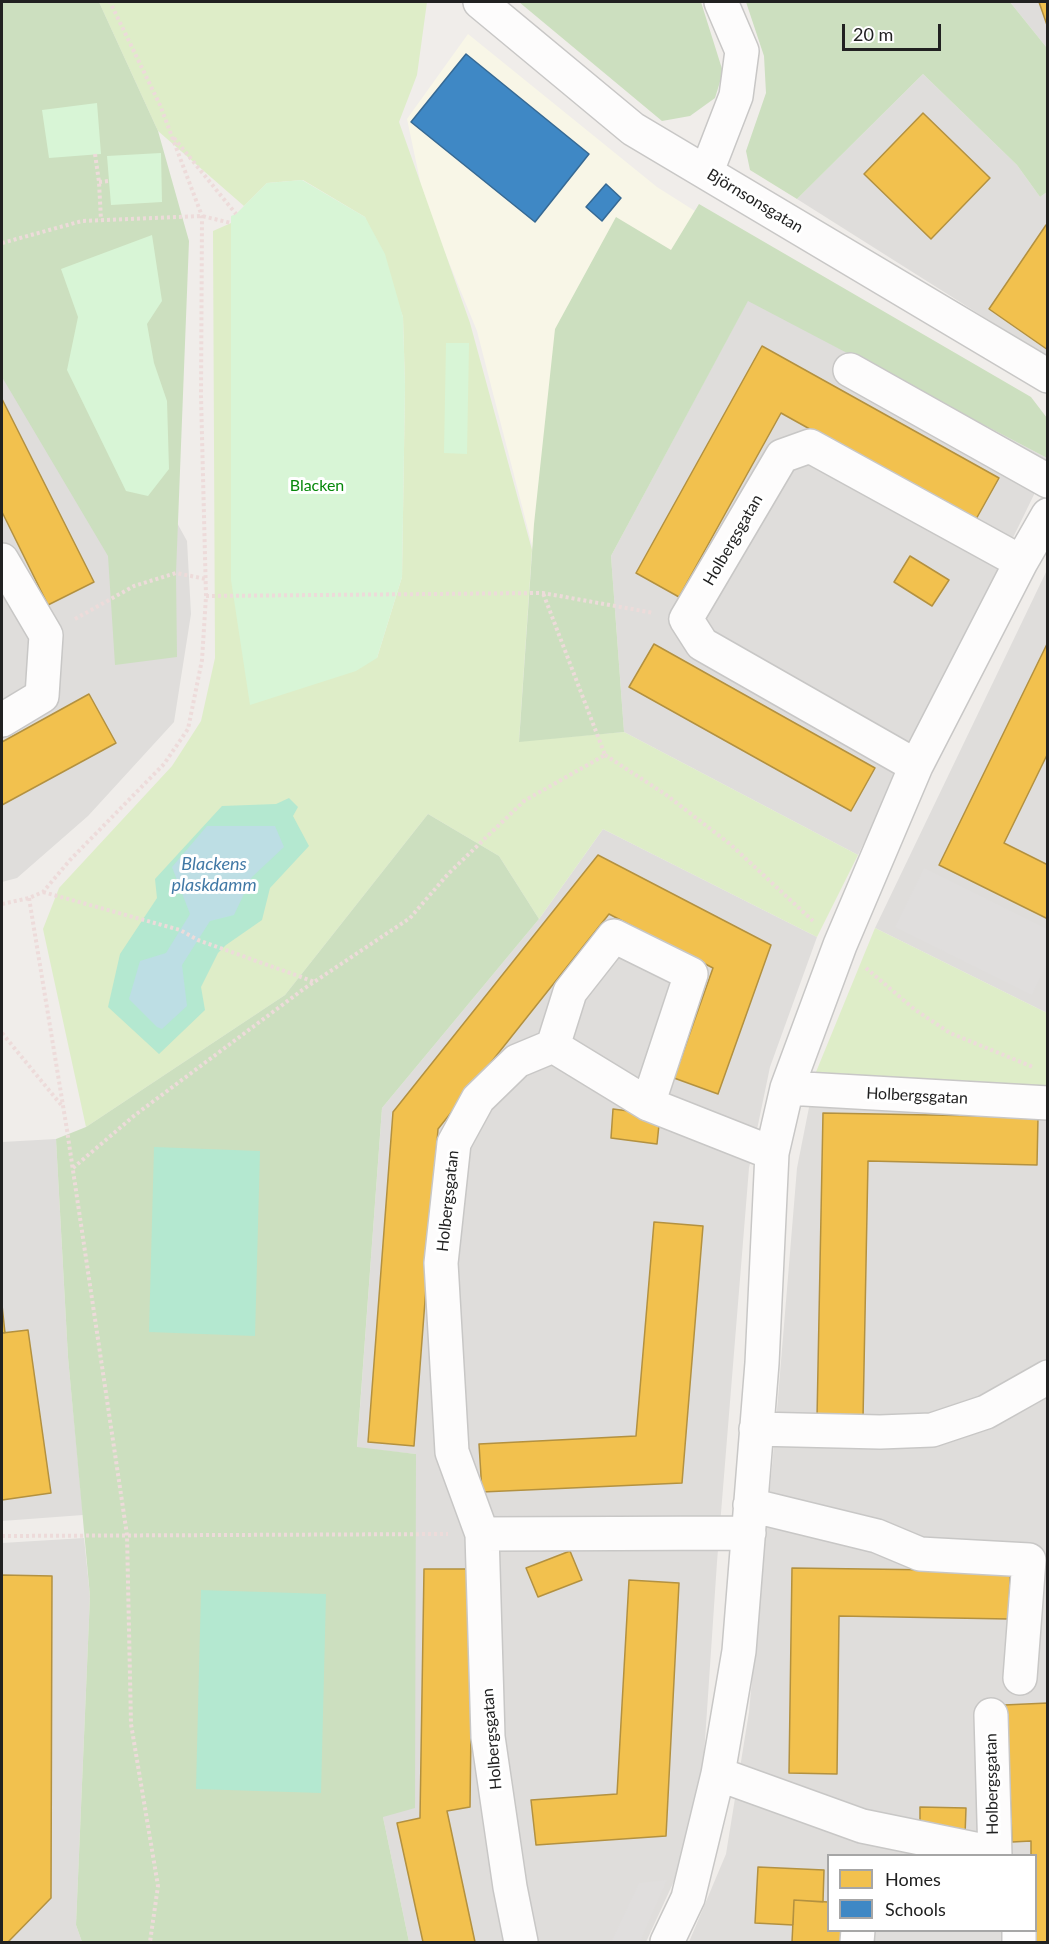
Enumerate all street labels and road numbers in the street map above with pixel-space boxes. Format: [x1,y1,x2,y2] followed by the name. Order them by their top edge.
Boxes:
[704,165,806,237] street label: Björnsonsgatan
[699,491,767,589] street label: Holbergsgatan
[866,1084,968,1108] street label: Holbergsgatan
[433,1149,463,1253] street label: Holbergsgatan
[478,1687,506,1791] street label: Holbergsgatan
[982,1733,1002,1835] street label: Holbergsgatan

